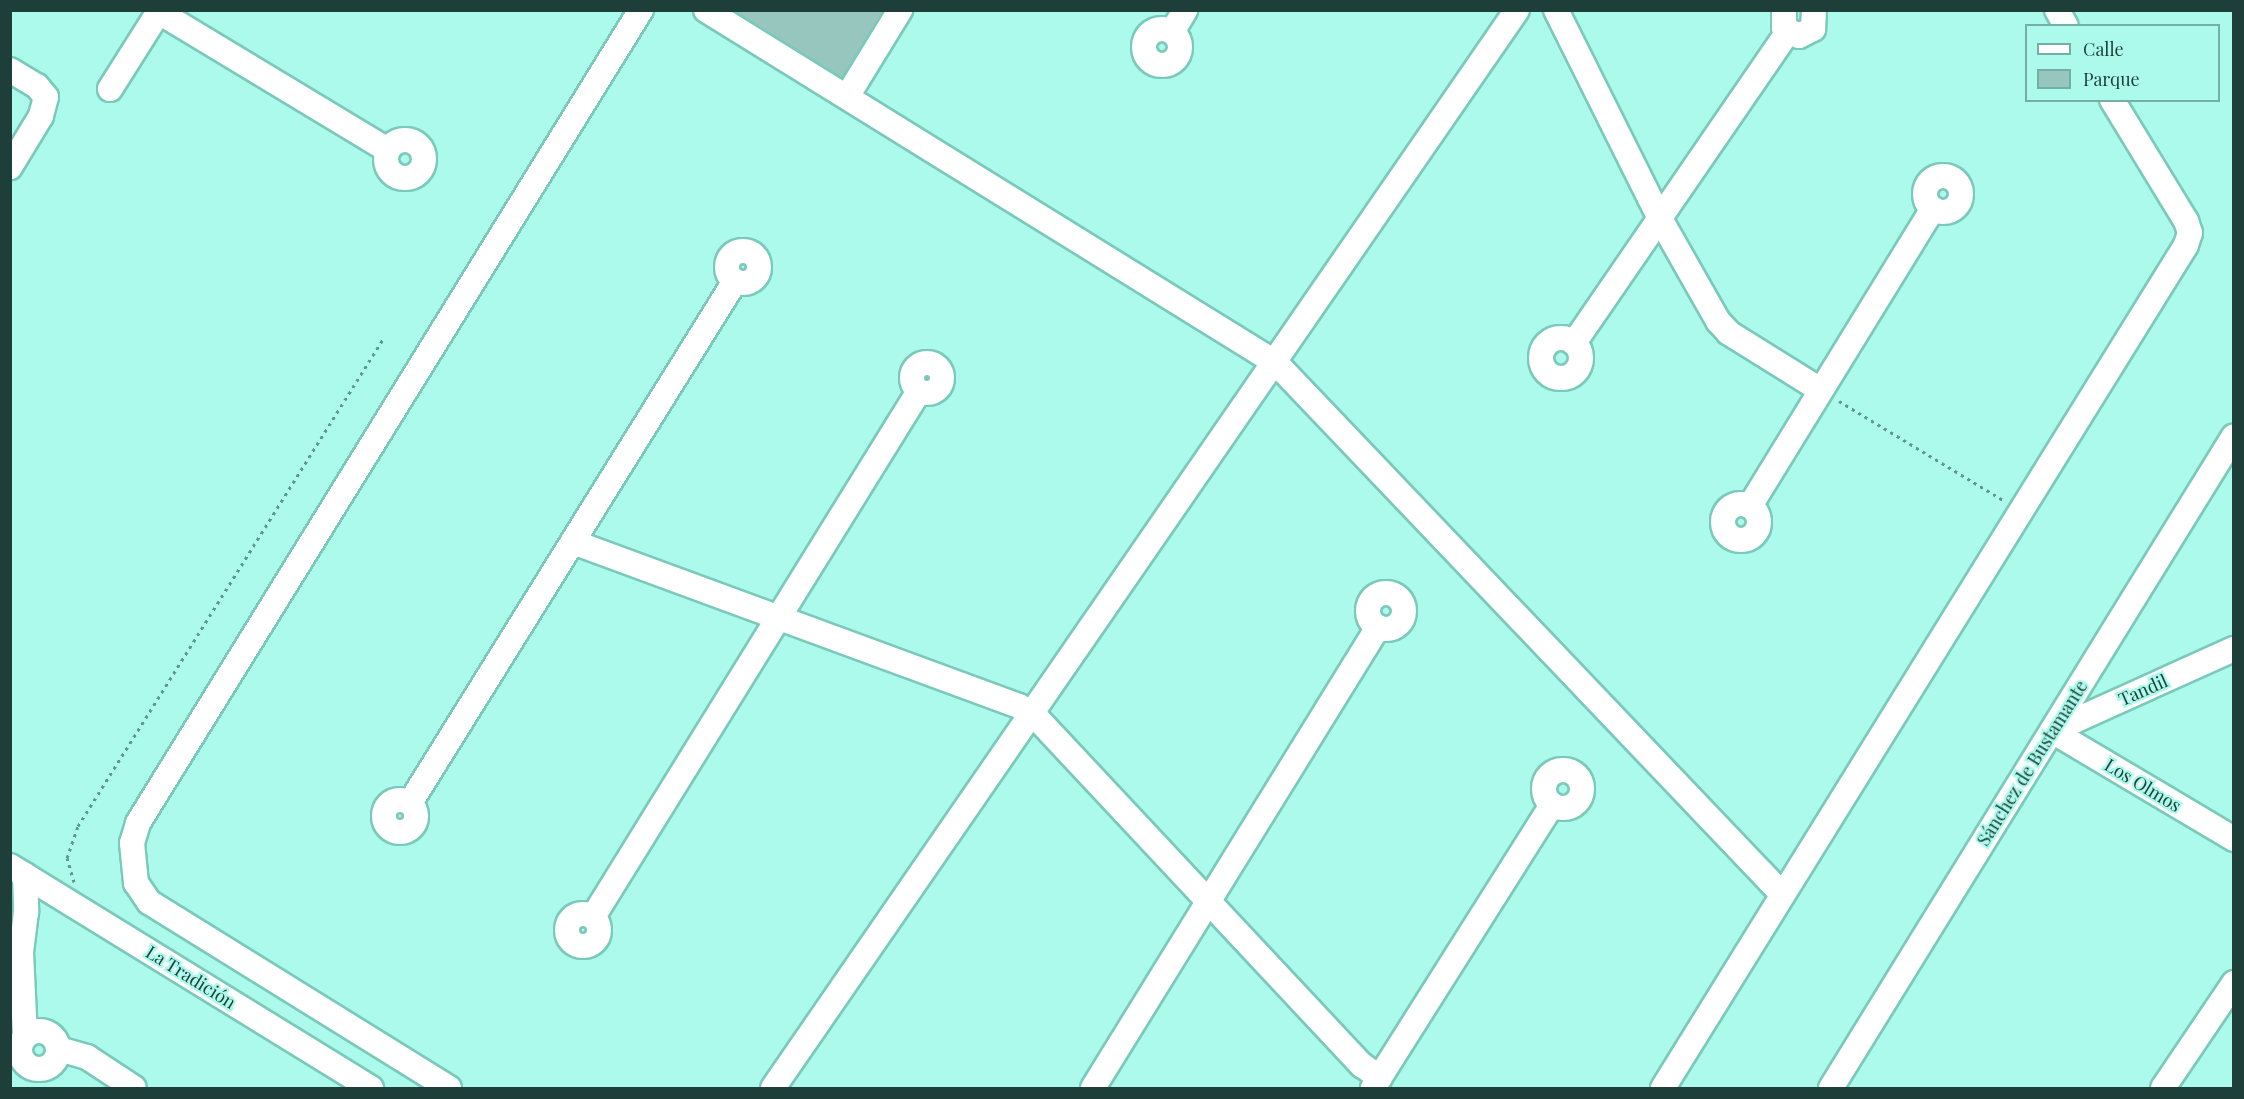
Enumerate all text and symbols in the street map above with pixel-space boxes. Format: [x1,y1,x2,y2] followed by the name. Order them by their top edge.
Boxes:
[2025,24,2220,102] legend
[2083,37,2124,61] text: Calle
[2083,67,2140,91] text: Parque
[2115,670,2171,710] street label: Tandil
[1972,676,2092,850] street label: Sánchez de Bustamante
[2101,754,2185,816] street label: Los Olmos
[142,941,240,1013] street label: La Tradición

